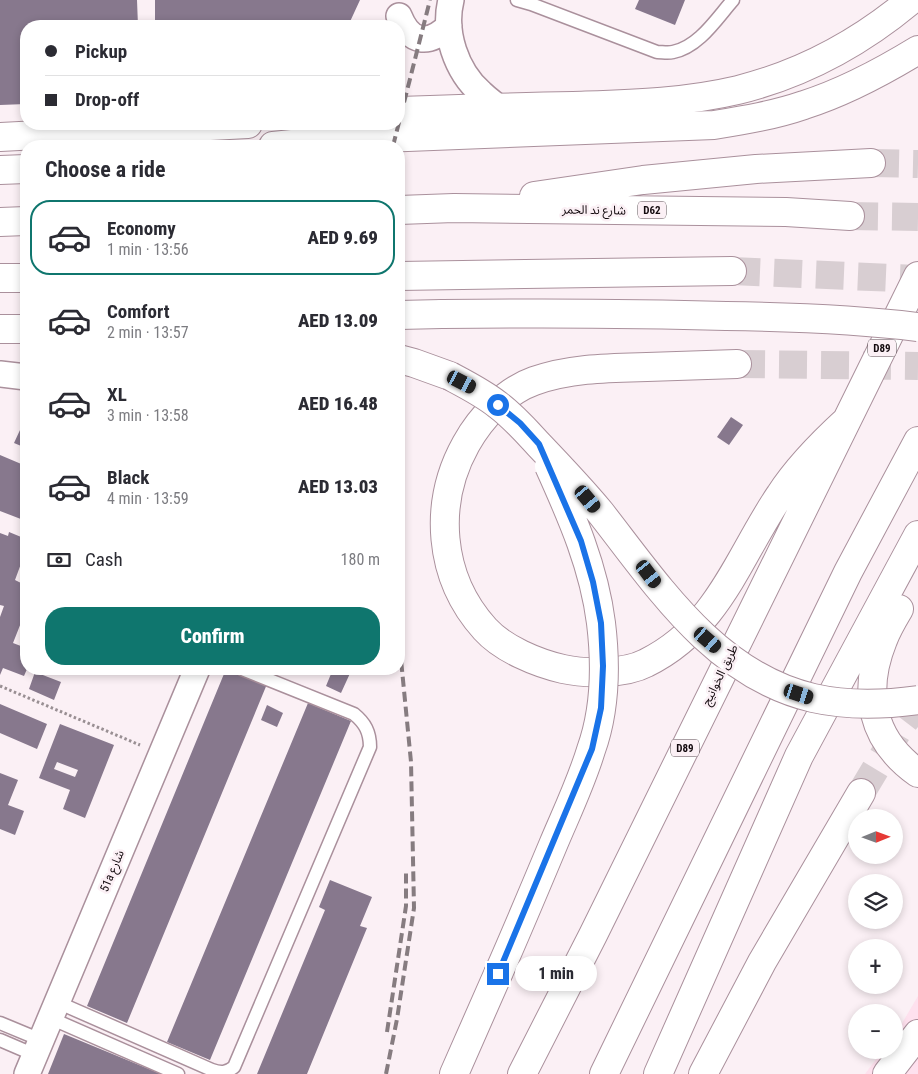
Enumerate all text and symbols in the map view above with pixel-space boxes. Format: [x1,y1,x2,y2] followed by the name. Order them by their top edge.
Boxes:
[75,40,127,63] text: Pickup
[75,88,139,111] text: Drop-off
[45,157,166,182] text: Choose a ride
[561,202,626,220] street label: شارع ند الحمر
[638,202,666,218] road number: D62
[47,215,92,260] icon: car
[107,217,176,240] text: Economy
[308,226,378,249] text: AED 9.69
[107,240,189,259] text: 1 min · 13:56
[47,298,92,343] icon: car
[107,300,170,323] text: Comfort
[298,309,378,332] text: AED 13.09
[107,323,189,342] text: 2 min · 13:57
[868,339,896,356] road number: D89
[445,369,478,395] car
[47,381,92,426] icon: car
[107,383,127,406] text: XL
[298,392,378,415] text: AED 16.48
[487,394,509,416] route start
[107,406,189,425] text: 3 min · 13:58
[47,464,92,509] icon: car
[107,466,149,489] text: Black
[298,475,378,498] text: AED 13.03
[572,483,603,515] car
[107,489,189,508] text: 4 min · 13:59
[45,546,73,574] icon: cash
[85,548,123,571] text: Cash
[341,550,380,569] text: 180 m
[633,558,664,590] car
[45,607,380,665] button: Confirm
[691,624,724,656] car
[699,642,743,709] street label: طريق الخوانيج
[782,682,815,706] car
[671,740,699,756] road number: D89
[848,809,902,864] north arrow
[848,809,903,1059] map controls
[97,848,129,895] street label: 51a شارع
[848,874,903,929] button: layers
[848,939,903,994] button: +
[516,956,598,992] callout: 1 min
[487,963,509,985] route end
[538,964,574,983] text: 1 min
[848,1004,903,1059] button: −

